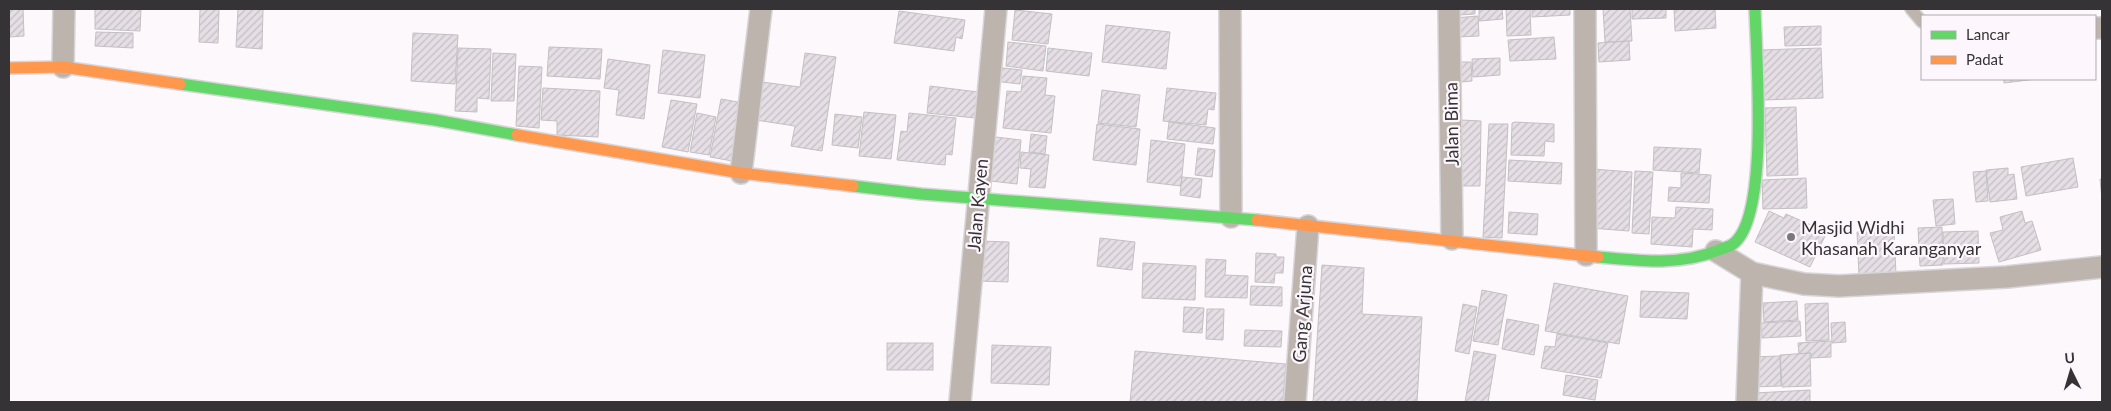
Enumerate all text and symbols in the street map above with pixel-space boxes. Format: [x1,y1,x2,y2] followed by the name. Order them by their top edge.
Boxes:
[1921,15,2096,80] legend
[1966,25,2010,43] text: Lancar
[1966,50,2004,68] text: Padat
[1439,82,1463,166] street label: Jalan Bima
[962,158,992,252] street label: Jalan Kayen
[1801,216,1982,259] place label: Masjid Widhi Khasanah Karanganyar
[1785,231,1797,243] marker: Masjid Widhi Khasanah Karanganyar
[1288,265,1316,363] street label: Gang Arjuna
[2046,346,2096,396] north arrow
[2064,349,2076,366] text: U

